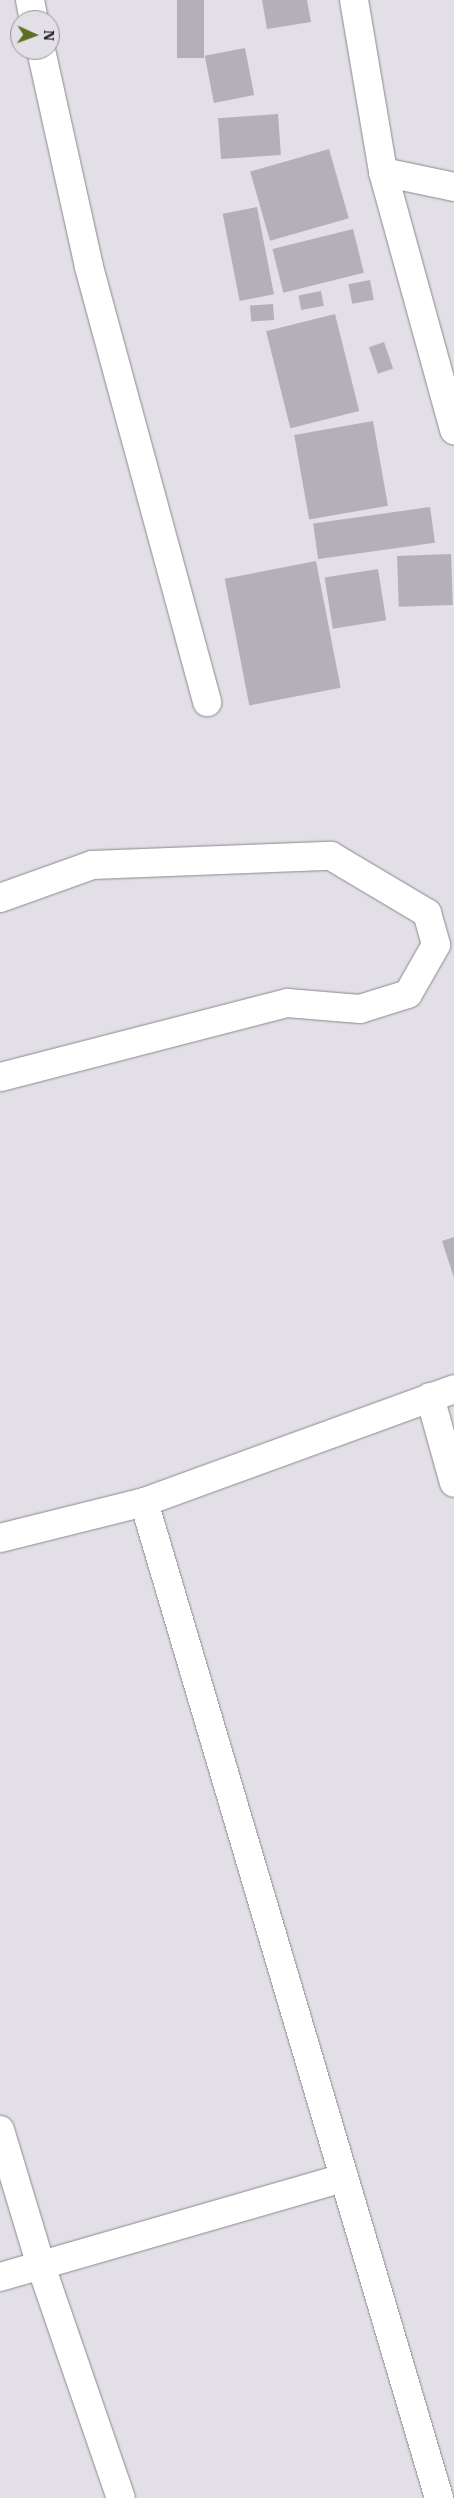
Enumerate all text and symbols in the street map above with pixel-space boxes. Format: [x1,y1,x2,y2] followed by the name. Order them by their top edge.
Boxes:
[10,10,60,60] north arrow
[40,30,58,41] text: N

